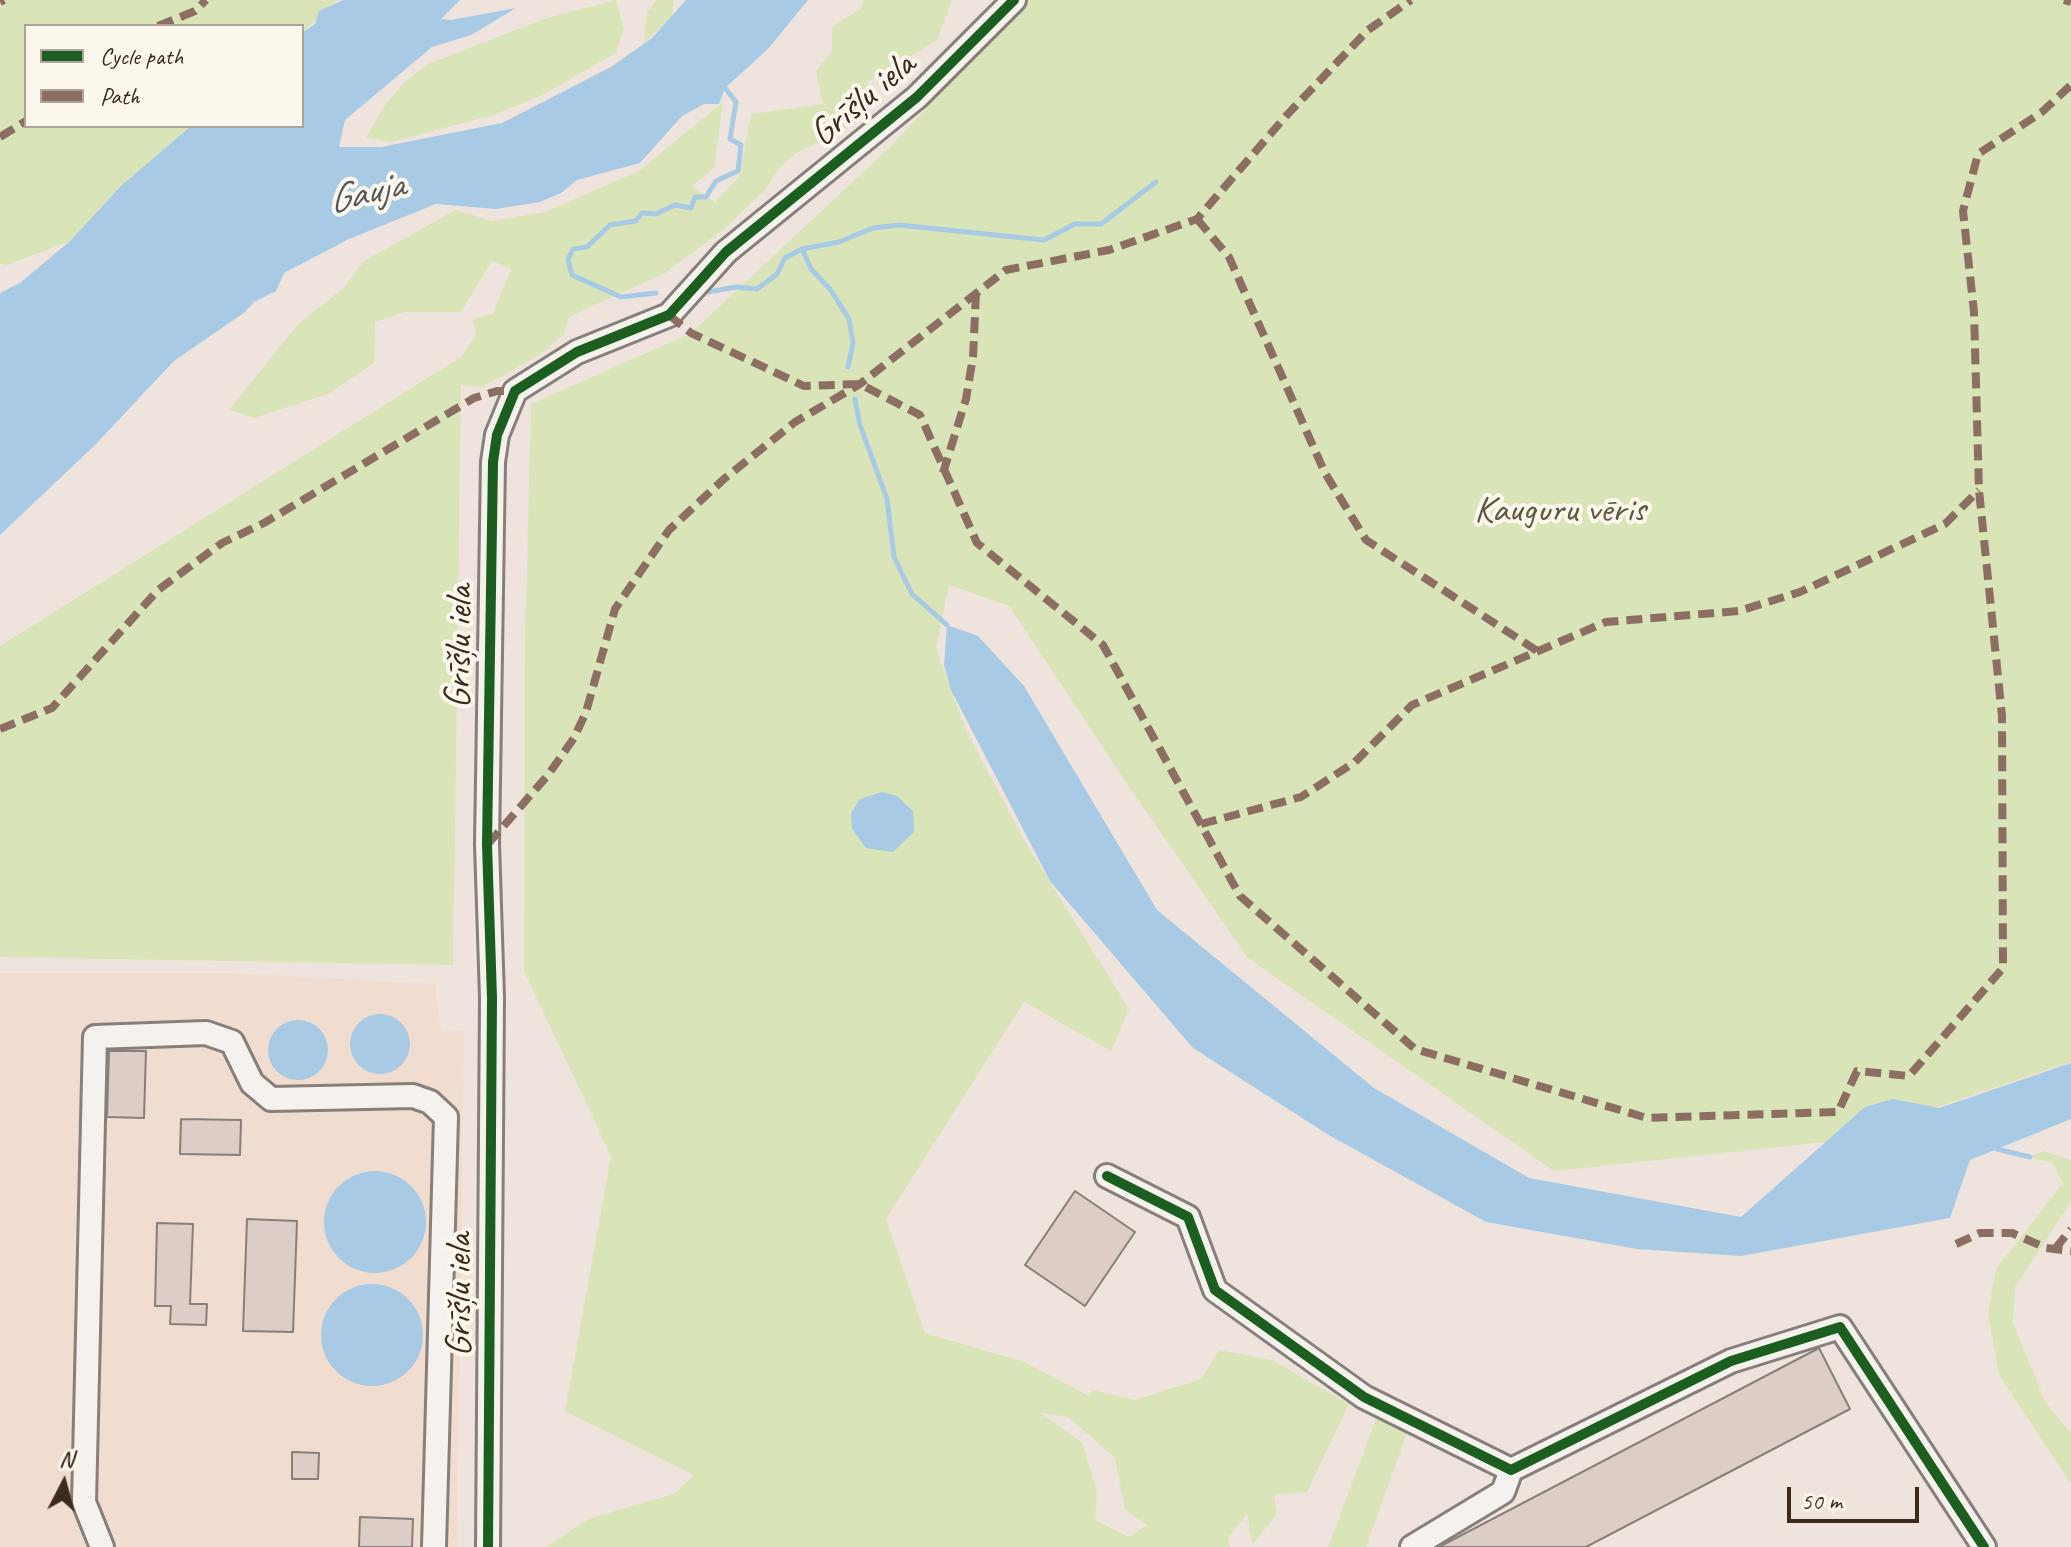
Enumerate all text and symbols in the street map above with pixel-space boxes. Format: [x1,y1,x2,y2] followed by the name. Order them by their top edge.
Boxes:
[24,24,304,128] legend
[100,41,183,71] text: Cycle path
[801,43,925,157] street label: Grīšļu iela
[100,81,140,111] text: Path
[323,162,409,226] water label: Gauja
[1474,488,1646,534] park label: Kauguru vēris
[436,585,484,709] street label: Grīšļu iela
[437,1233,483,1357] street label: Grīšļu iela
[24,1443,104,1523] north arrow
[58,1444,75,1474] text: N
[1791,1471,1923,1521] scale bar
[1801,1486,1842,1516] text: 50 m

